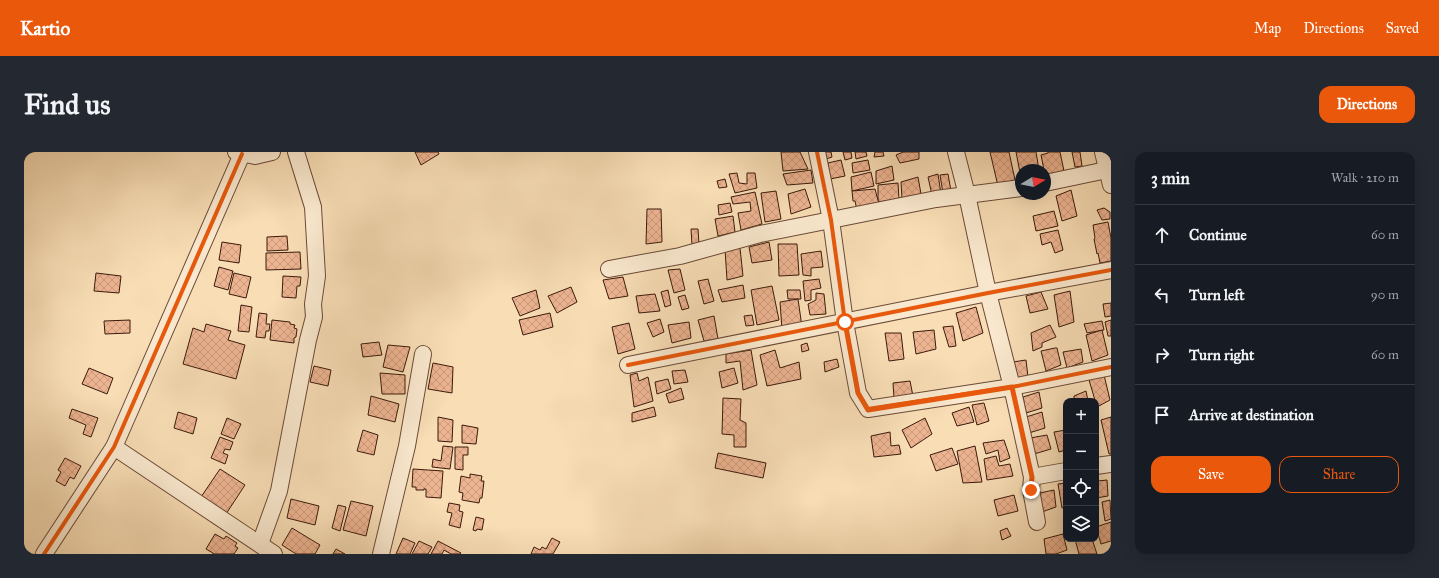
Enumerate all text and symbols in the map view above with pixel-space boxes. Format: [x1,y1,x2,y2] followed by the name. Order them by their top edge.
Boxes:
[20,17,70,40] text: Kartio
[1254,20,1281,37] text: Map
[1303,20,1364,37] text: Directions
[1386,20,1419,37] text: Saved
[1319,86,1415,123] button: Directions
[24,87,110,122] text: Find us
[1015,164,1051,200] north arrow
[1151,168,1190,189] text: 3 min
[1331,170,1399,186] text: Walk · 210 m
[1151,224,1173,246] icon: ahead
[1189,226,1247,244] text: Continue
[1371,227,1399,243] text: 60 m
[1151,284,1173,306] icon: left
[1189,286,1245,304] text: Turn left
[1371,287,1399,303] text: 90 m
[836,313,854,331] route start
[1151,344,1173,366] icon: right
[1189,346,1254,364] text: Turn right
[1371,347,1399,363] text: 60 m
[1063,398,1099,542] map controls
[1063,398,1099,434] button: +
[1151,404,1173,426] icon: arrive
[1189,406,1314,424] text: Arrive at destination
[1063,434,1099,470] button: −
[1151,456,1271,493] button: Save
[1279,456,1399,493] button: Share
[1063,470,1099,506] button: locate
[1022,481,1040,499] route end
[1063,506,1099,542] button: layers

